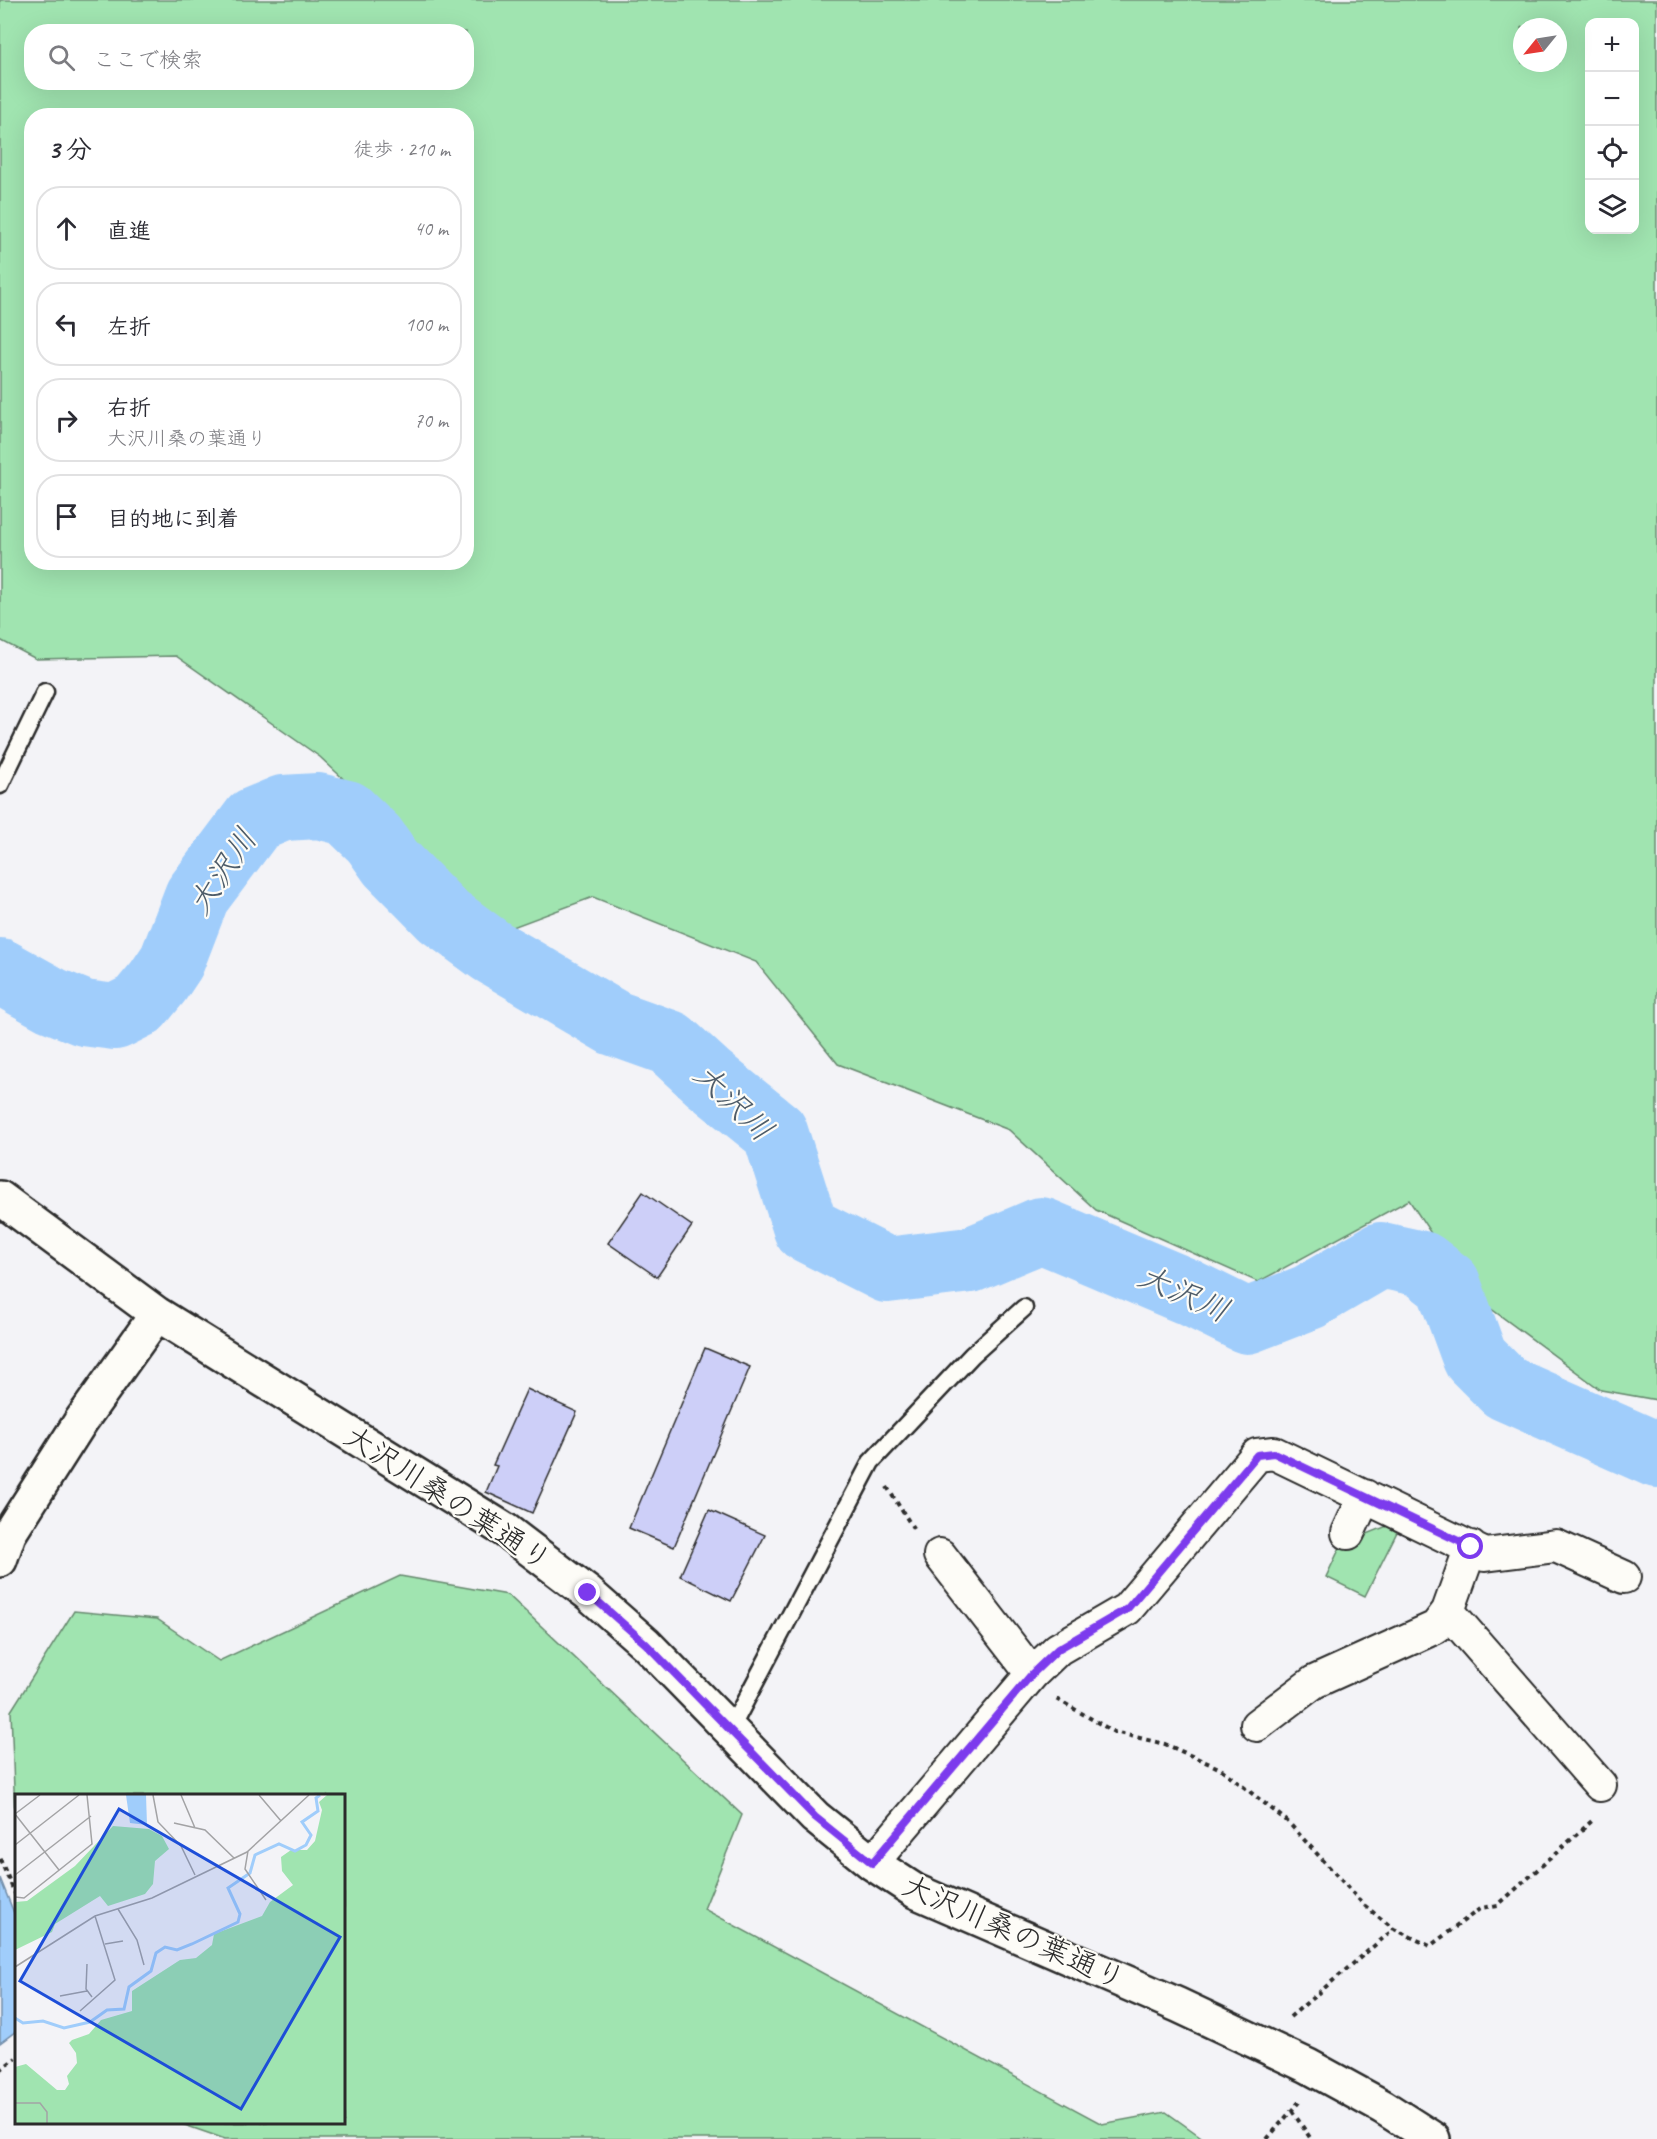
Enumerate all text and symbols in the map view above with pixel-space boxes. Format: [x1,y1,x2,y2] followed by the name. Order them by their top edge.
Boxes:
[1513,18,1567,72] north arrow
[1585,18,1639,234] map controls
[1585,18,1639,72] button: +
[24,24,474,90] search box
[45,41,78,74] icon: search
[93,46,203,74] text: ここで検索
[1585,72,1639,126] button: −
[1585,126,1639,180] button: locate
[48,133,92,166] text: 3 分
[354,137,450,162] text: 徒歩 · 210 m
[1585,180,1639,234] button: layers
[50,212,83,245] icon: ahead
[414,216,448,241] text: 40 m
[107,217,151,245] text: 直進
[50,308,83,341] icon: left
[405,312,448,337] text: 100 m
[107,313,151,341] text: 左折
[107,394,151,422] text: 右折
[50,404,83,437] icon: right
[414,408,448,433] text: 70 m
[107,426,267,451] text: 大沢川桑の葉通り
[50,500,83,533] icon: arrive
[107,505,239,533] text: 目的地に到着
[179,820,266,923] water label: 大沢川
[685,1054,782,1150] water label: 大沢川
[1132,1255,1236,1332] water label: 大沢川
[337,1417,559,1579] street label: 大沢川桑の葉通り
[1457,1533,1483,1559] route start
[574,1579,600,1605] route end
[15,1794,345,2124] inset map
[897,1866,1131,1998] street label: 大沢川桑の葉通り

